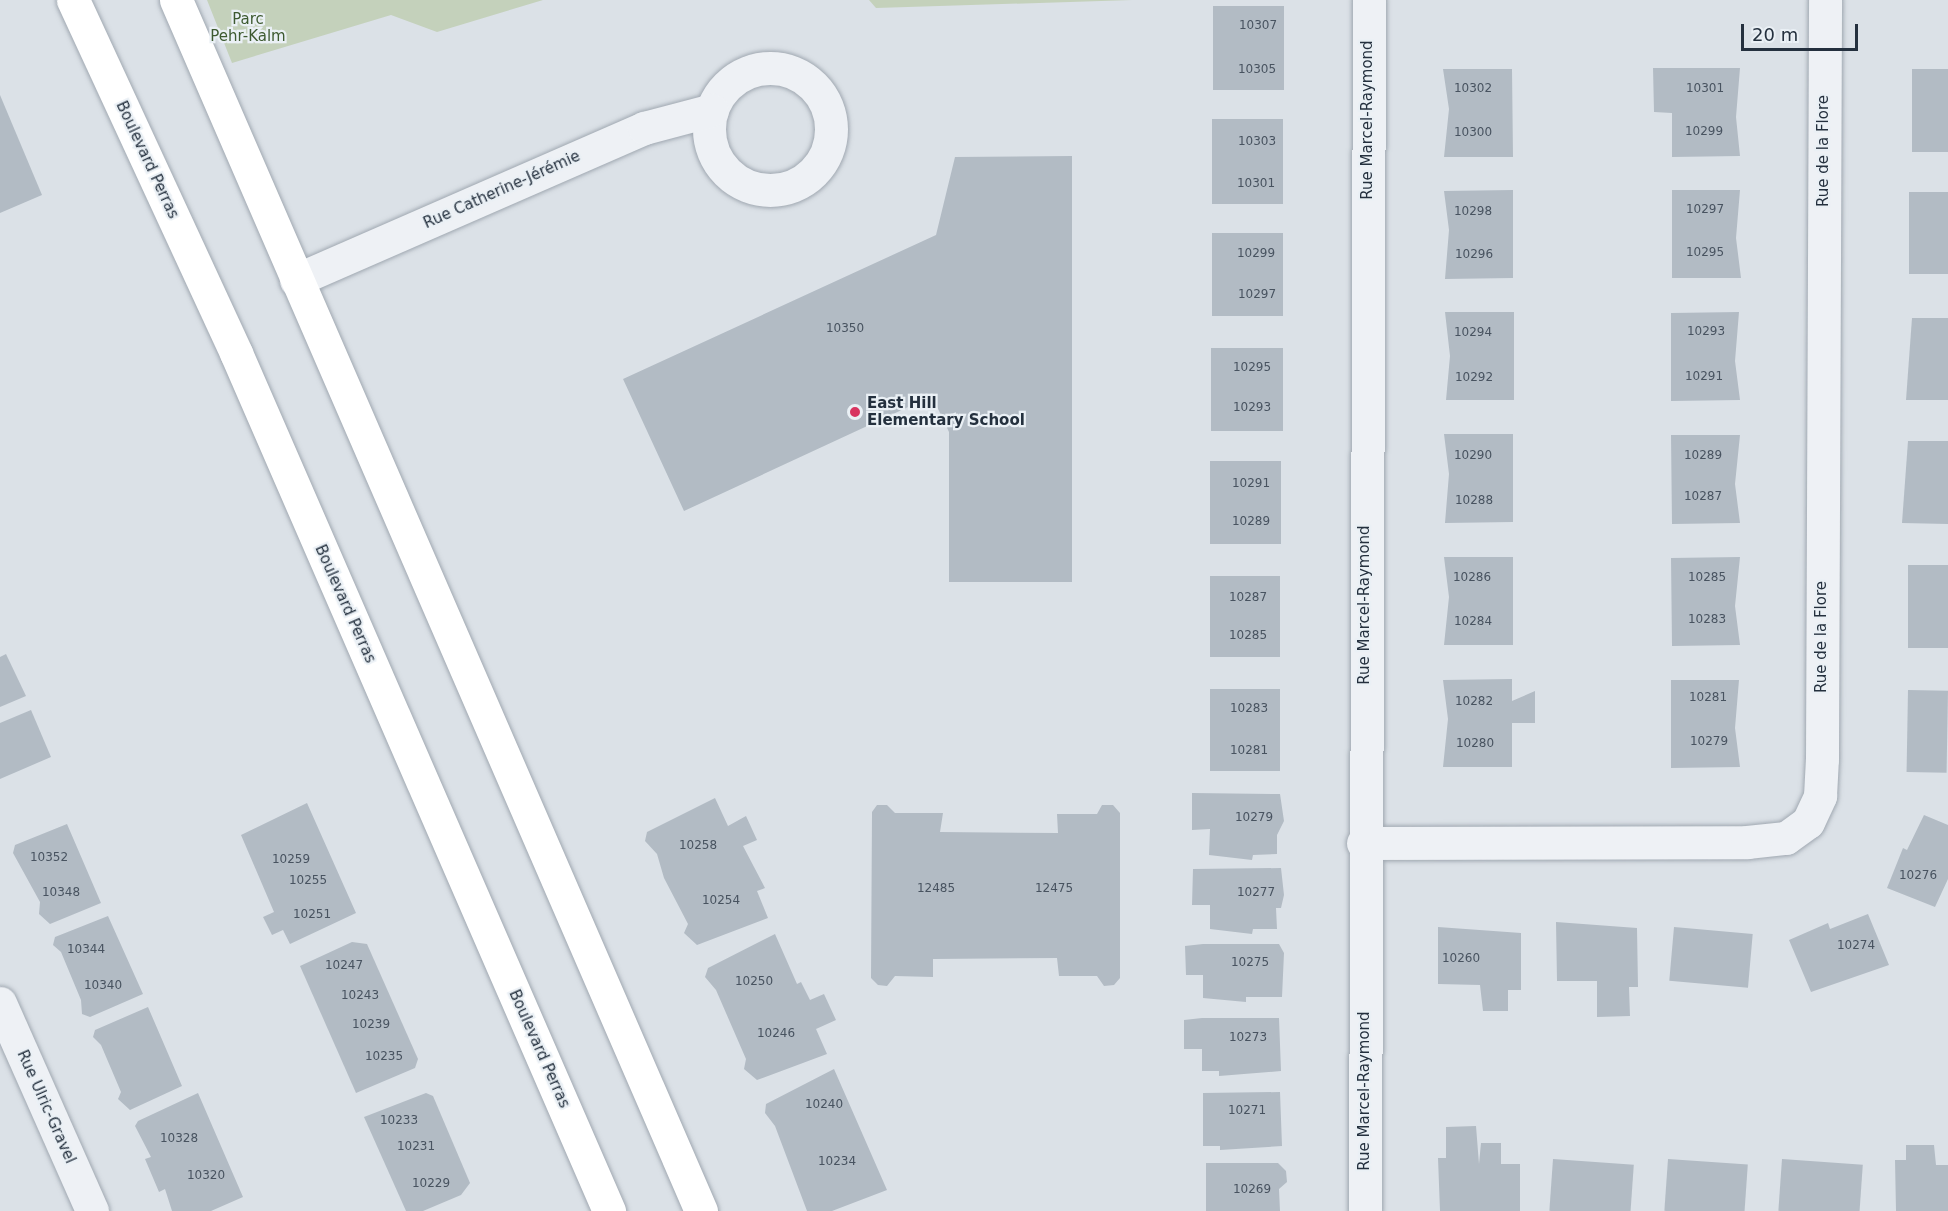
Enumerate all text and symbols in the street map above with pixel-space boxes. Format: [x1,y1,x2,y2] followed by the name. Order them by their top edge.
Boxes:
[210,10,286,45] park label: Parc Pehr-Kalm
[1744,12,1861,50] scale bar
[1239,19,1277,33] house number: 10307
[1752,24,1798,45] text: 20 m
[1359,40,1377,200] street label: Rue Marcel-Raymond
[1238,63,1276,77] house number: 10305
[1454,82,1492,96] house number: 10302
[1686,82,1724,96] house number: 10301
[1815,95,1833,207] street label: Rue de la Flore
[112,98,182,222] street label: Boulevard Perras
[1685,125,1723,139] house number: 10299
[1454,126,1492,140] house number: 10300
[1238,135,1276,149] house number: 10303
[421,147,583,233] street label: Rue Catherine-Jérémie
[1237,177,1275,191] house number: 10301
[1686,203,1724,217] house number: 10297
[1454,205,1492,219] house number: 10298
[1686,246,1724,260] house number: 10295
[1237,247,1275,261] house number: 10299
[1455,248,1493,262] house number: 10296
[1238,288,1276,302] house number: 10297
[826,322,864,336] house number: 10350
[1687,325,1725,339] house number: 10293
[1454,326,1492,340] house number: 10294
[1233,361,1271,375] house number: 10295
[1685,370,1723,384] house number: 10291
[1455,371,1493,385] house number: 10292
[867,394,1025,429] place label: East Hill Elementary School
[1233,401,1271,415] house number: 10293
[848,405,862,419] marker: East Hill Elementary School
[1454,449,1492,463] house number: 10290
[1684,449,1722,463] house number: 10289
[1232,477,1270,491] house number: 10291
[1684,490,1722,504] house number: 10287
[1455,494,1493,508] house number: 10288
[1232,515,1270,529] house number: 10289
[1356,525,1374,685] street label: Rue Marcel-Raymond
[311,542,379,666] street label: Boulevard Perras
[1453,571,1491,585] house number: 10286
[1688,571,1726,585] house number: 10285
[1813,581,1831,693] street label: Rue de la Flore
[1229,591,1267,605] house number: 10287
[1688,613,1726,627] house number: 10283
[1454,615,1492,629] house number: 10284
[1229,629,1267,643] house number: 10285
[1689,691,1727,705] house number: 10281
[1455,695,1493,709] house number: 10282
[1230,702,1268,716] house number: 10283
[1690,735,1728,749] house number: 10279
[1456,737,1494,751] house number: 10280
[1230,744,1268,758] house number: 10281
[1235,811,1273,825] house number: 10279
[679,839,717,853] house number: 10258
[30,851,68,865] house number: 10352
[272,853,310,867] house number: 10259
[1899,869,1937,883] house number: 10276
[289,874,327,888] house number: 10255
[917,882,955,896] house number: 12485
[1035,882,1073,896] house number: 12475
[42,886,80,900] house number: 10348
[1237,886,1275,900] house number: 10277
[702,894,740,908] house number: 10254
[293,908,331,922] house number: 10251
[1837,939,1875,953] house number: 10274
[67,943,105,957] house number: 10344
[1442,952,1480,966] house number: 10260
[1231,956,1269,970] house number: 10275
[325,959,363,973] house number: 10247
[735,975,773,989] house number: 10250
[84,979,122,993] house number: 10340
[505,987,573,1111] street label: Boulevard Perras
[341,989,379,1003] house number: 10243
[1356,1011,1374,1171] street label: Rue Marcel-Raymond
[352,1018,390,1032] house number: 10239
[757,1027,795,1041] house number: 10246
[1229,1031,1267,1045] house number: 10273
[13,1048,79,1166] street label: Rue Ulric-Gravel
[365,1050,403,1064] house number: 10235
[805,1098,843,1112] house number: 10240
[1228,1104,1266,1118] house number: 10271
[380,1114,418,1128] house number: 10233
[160,1132,198,1146] house number: 10328
[397,1140,435,1154] house number: 10231
[818,1155,856,1169] house number: 10234
[187,1169,225,1183] house number: 10320
[412,1177,450,1191] house number: 10229
[1233,1183,1271,1197] house number: 10269

